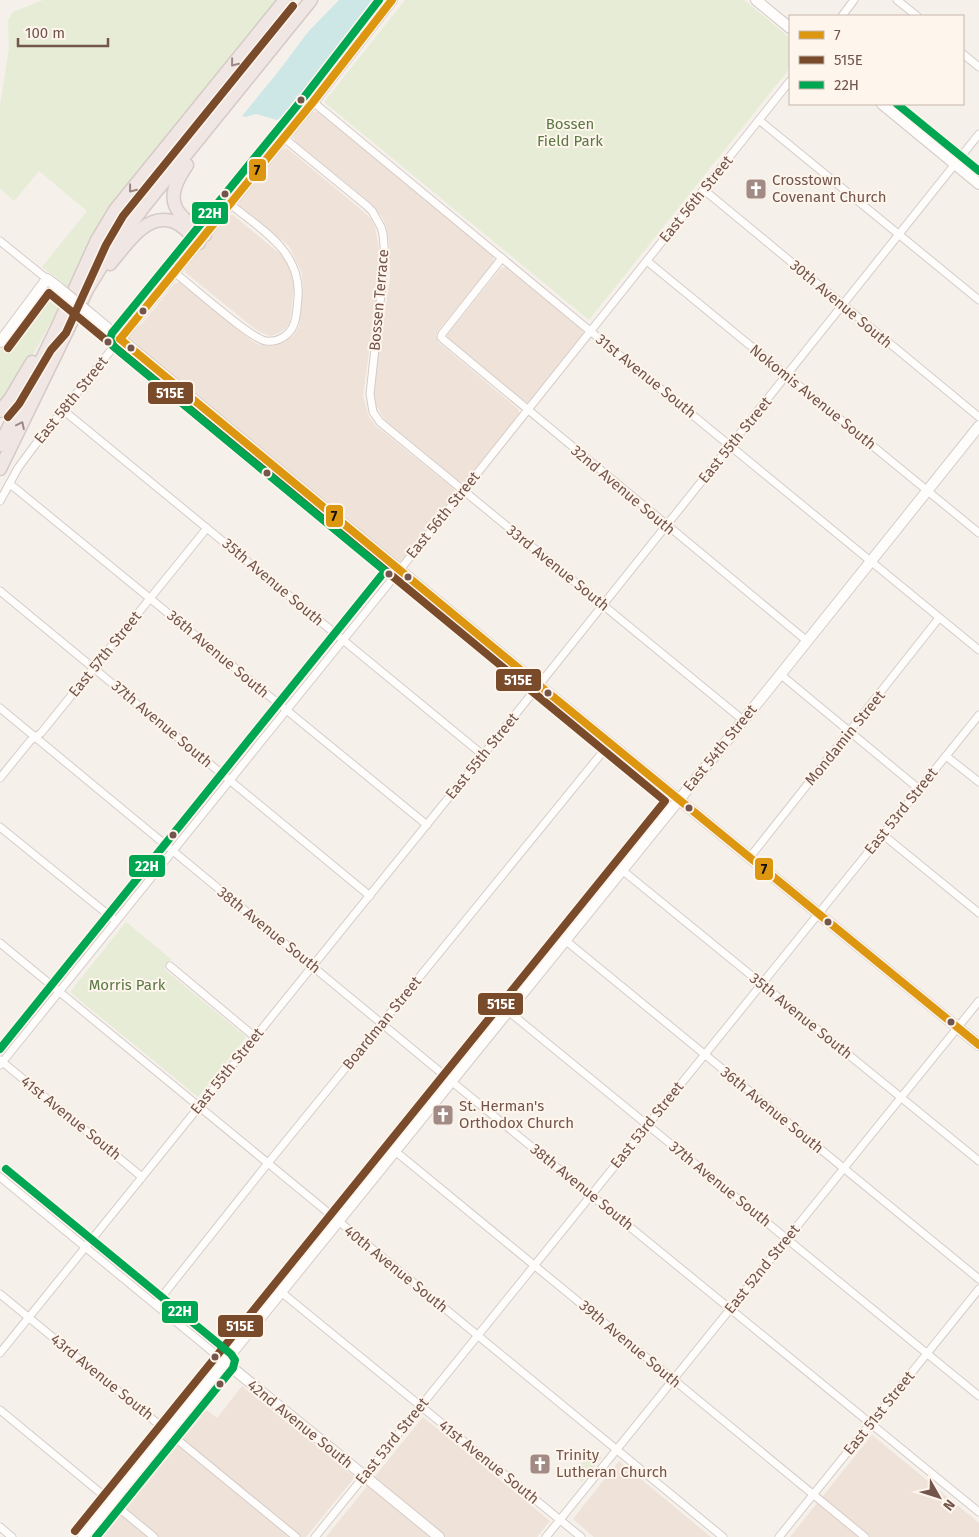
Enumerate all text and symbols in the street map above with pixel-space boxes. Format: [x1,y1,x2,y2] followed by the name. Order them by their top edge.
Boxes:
[18,15,108,47] scale bar
[789,15,964,105] legend
[25,24,65,42] text: 100 m
[834,26,841,44] text: 7
[834,51,863,69] text: 515E
[232,57,240,66] one-way arrow
[834,76,859,94] text: 22H
[296,95,306,105] unlabelled marker
[537,115,603,150] park label: Bossen Field Park
[655,151,737,246] street label: East 56th Street
[248,158,267,182] line badge: 7
[254,162,261,179] text: 7
[772,171,887,206] place label: Crosstown Covenant Church
[744,177,768,201] church icon: Crosstown Covenant Church
[129,183,138,193] one-way arrow
[220,189,230,199] unlabelled marker
[191,201,229,225] line badge: 22H
[198,205,222,222] text: 22H
[366,248,392,352] street label: Bossen Terrace
[786,256,896,352] street label: 30th Avenue South
[138,306,148,316] unlabelled marker
[592,330,700,422] street label: 31st Avenue South
[103,337,113,347] unlabelled marker
[746,341,880,453] street label: Nokomis Avenue South
[126,343,136,353] unlabelled marker
[30,352,112,447] street label: East 58th Street
[147,381,194,405] line badge: 515E
[156,385,184,402] text: 515E
[695,393,776,487] street label: East 55th Street
[15,421,25,430] one-way arrow
[567,441,679,539] street label: 32nd Avenue South
[402,467,484,562] street label: East 56th Street
[262,468,272,478] unlabelled marker
[325,504,344,528] line badge: 7
[331,508,338,525] text: 7
[503,521,613,615] street label: 33rd Avenue South
[219,534,327,630] street label: 35th Avenue South
[384,569,394,579] unlabelled marker
[403,572,413,582] unlabelled marker
[163,606,273,702] street label: 36th Avenue South
[65,607,145,700] street label: East 57th Street
[495,668,542,692] line badge: 515E
[504,672,532,689] text: 515E
[108,677,216,771] street label: 37th Avenue South
[801,686,889,789] street label: Mondamin Street
[543,688,553,698] unlabelled marker
[679,700,761,795] street label: East 54th Street
[442,709,523,803] street label: East 55th Street
[861,764,942,858] street label: East 53rd Street
[684,803,694,813] unlabelled marker
[168,830,178,840] unlabelled marker
[128,854,166,878] line badge: 22H
[754,857,774,881] line badge: 7
[135,858,159,875] text: 22H
[761,861,768,878] text: 7
[214,883,324,977] street label: 38th Avenue South
[823,917,833,927] unlabelled marker
[746,969,856,1063] street label: 35th Avenue South
[339,972,425,1073] street label: Boardman Street
[89,976,166,994] park label: Morris Park
[477,992,524,1016] line badge: 515E
[487,996,515,1013] text: 515E
[946,1017,956,1027] unlabelled marker
[187,1024,268,1118] street label: East 55th Street
[717,1063,827,1157] street label: 36th Avenue South
[17,1072,125,1164] street label: 41st Avenue South
[607,1078,688,1172] street label: East 53rd Street
[459,1097,574,1132] place label: St. Herman's Orthodox Church
[431,1103,455,1127] church icon: St. Herman's Orthodox Church
[665,1137,775,1231] street label: 37th Avenue South
[527,1140,637,1234] street label: 38th Avenue South
[721,1220,804,1317] street label: East 52nd Street
[341,1222,451,1316] street label: 40th Avenue South
[576,1296,684,1392] street label: 39th Avenue South
[161,1300,199,1324] line badge: 22H
[168,1303,192,1320] text: 22H
[217,1314,264,1338] line badge: 515E
[226,1318,254,1335] text: 515E
[47,1330,157,1424] street label: 43rd Avenue South
[210,1352,220,1362] unlabelled marker
[840,1367,919,1459] street label: East 51st Street
[244,1376,356,1472] street label: 42nd Avenue South
[215,1379,225,1389] unlabelled marker
[352,1394,433,1488] street label: East 53rd Street
[435,1416,543,1508] street label: 41st Avenue South
[556,1446,668,1481] place label: Trinity Lutheran Church
[528,1452,552,1476] church icon: Trinity Lutheran Church
[914,1472,964,1522] north arrow
[939,1496,958,1514] text: N

